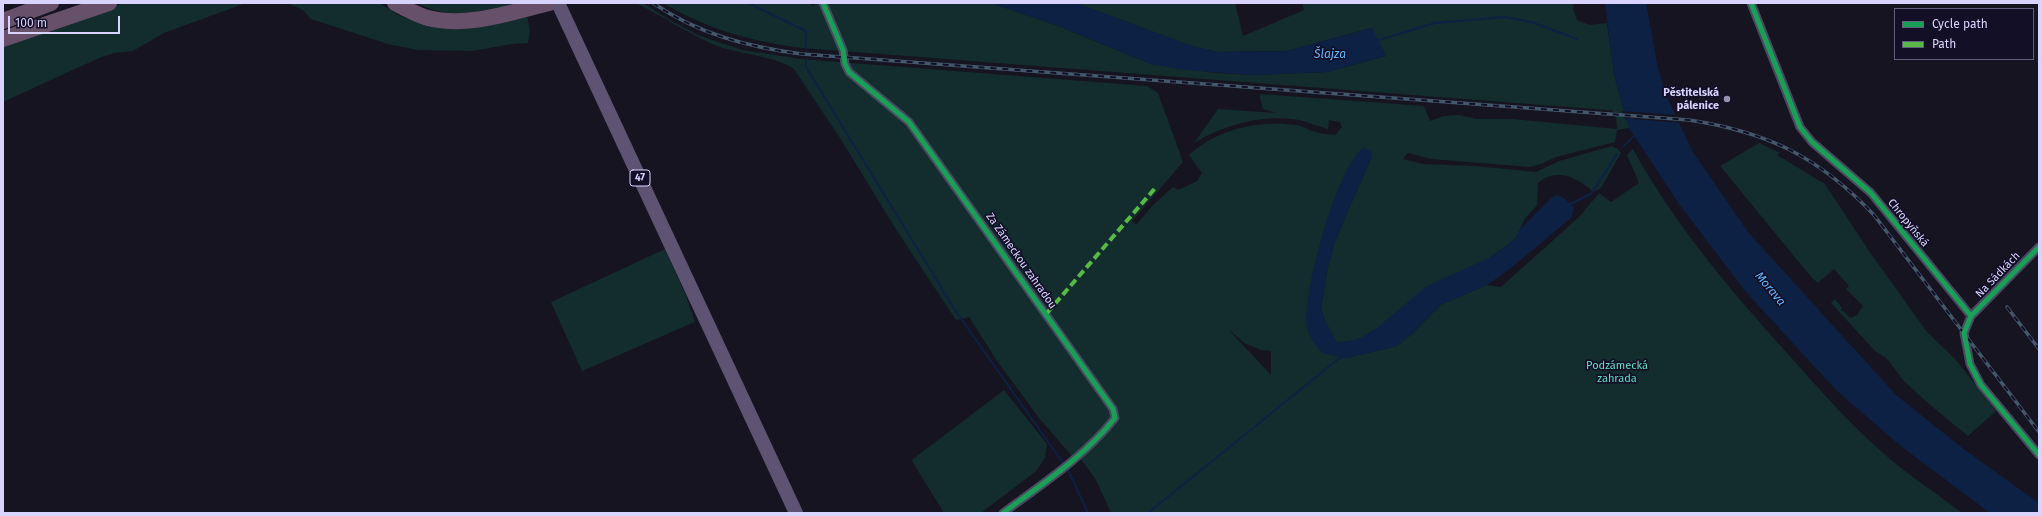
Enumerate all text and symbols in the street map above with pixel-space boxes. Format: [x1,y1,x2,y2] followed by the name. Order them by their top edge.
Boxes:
[10,8,122,34] scale bar
[1894,8,2034,60] legend
[15,16,47,30] text: 100 m
[1932,17,1988,31] text: Cycle path
[1932,37,1956,51] text: Path
[1314,48,1346,62] water label: Šlajza
[1663,86,1719,112] place label: Pěstitelská pálenice
[1722,94,1732,104] marker: Pěstitelská pálenice
[630,170,650,186] road number: 47
[1885,196,1931,250] street label: Chropyňská
[983,210,1059,312] street label: Za Zámeckou zahradou
[1973,250,2023,300] street label: Na Sádkách
[1752,269,1788,309] water label: Morava
[1586,359,1648,385] park label: Podzámecká zahrada

